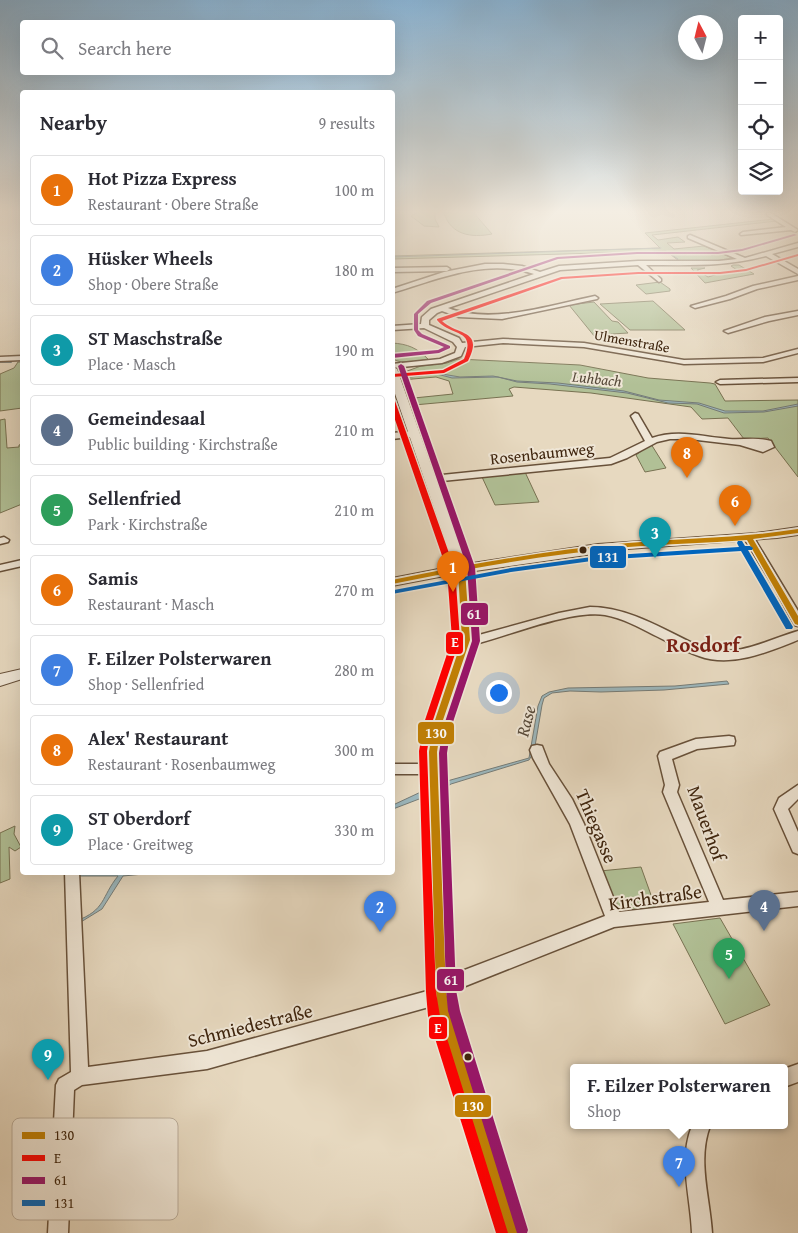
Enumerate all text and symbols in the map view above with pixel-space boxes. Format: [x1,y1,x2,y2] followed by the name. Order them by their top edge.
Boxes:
[678,15,723,60] north arrow
[738,15,783,195] map controls
[738,15,783,60] button: +
[20,20,395,75] search box
[38,34,66,62] icon: search
[78,34,172,62] text: Search here
[738,60,783,105] button: −
[738,105,783,150] button: locate
[40,107,107,138] text: Nearby
[318,111,375,135] text: 9 results
[738,150,783,195] button: layers
[88,164,237,192] text: Hot Pizza Express
[53,178,61,202] text: 1
[334,178,374,202] text: 100 m
[88,192,259,216] text: Restaurant · Obere Straße
[88,244,213,272] text: Hüsker Wheels
[53,258,61,282] text: 2
[334,258,374,282] text: 180 m
[88,272,219,296] text: Shop · Obere Straße
[88,324,223,352] text: ST Maschstraße
[593,325,672,358] street label: Ulmenstraße
[53,338,61,362] text: 3
[334,338,374,362] text: 190 m
[88,352,176,376] text: Place · Masch
[570,365,623,392] water label: Luhbach
[88,404,205,432] text: Gemeindesaal
[53,418,61,442] text: 4
[334,418,374,442] text: 210 m
[88,432,278,456] text: Public building · Kirchstraße
[489,436,595,470] street label: Rosenbaumweg
[671,437,703,478] pin: 8
[88,484,181,512] text: Sellenfried
[719,485,751,526] pin: 6
[53,498,61,522] text: 5
[334,498,374,522] text: 210 m
[88,512,208,536] text: Park · Kirchstraße
[639,517,671,558] pin: 3
[578,545,588,555] unlabelled marker
[589,545,627,569] line badge: 131
[597,547,619,567] text: 131
[437,551,469,592] pin: 1
[88,564,138,592] text: Samis
[53,578,61,602] text: 6
[334,578,374,602] text: 270 m
[88,592,214,616] text: Restaurant · Masch
[460,602,489,626] line badge: 61
[467,604,481,624] text: 61
[666,629,742,660] district label: Rosdorf
[445,631,464,655] line badge: E
[451,632,459,652] text: E
[88,644,271,672] text: F. Eilzer Polsterwaren
[53,658,61,682] text: 7
[334,658,374,682] text: 280 m
[88,672,204,696] text: Shop · Sellenfried
[486,680,512,706] your location
[508,702,542,740] water label: Rase
[417,721,455,745] line badge: 130
[425,723,447,743] text: 130
[88,724,228,752] text: Alex' Restaurant
[53,738,61,762] text: 8
[334,738,374,762] text: 300 m
[88,752,276,776] text: Restaurant · Rosenbaumweg
[680,782,734,866] street label: Mauerhof
[569,785,625,867] street label: Thiegasse
[88,804,190,832] text: ST Oberdorf
[53,818,61,842] text: 9
[334,818,374,842] text: 330 m
[88,832,193,856] text: Place · Greitweg
[607,877,704,917] street label: Kirchstraße
[748,890,780,931] pin: 4
[364,891,396,932] pin: 2
[713,938,745,979] pin: 5
[436,968,465,992] line badge: 61
[444,970,458,990] text: 61
[185,996,315,1054] street label: Schmiedestraße
[428,1016,448,1040] line badge: E
[434,1018,442,1038] text: E
[32,1039,64,1080] pin: 9
[463,1052,473,1062] unlabelled marker
[570,1064,788,1129] popup
[587,1071,771,1099] text: F. Eilzer Polsterwaren
[454,1094,492,1118] line badge: 130
[462,1096,484,1116] text: 130
[587,1099,621,1123] text: Shop
[12,1118,178,1220] legend
[54,1125,74,1145] text: 130
[663,1146,695,1187] pin: 7
[54,1148,61,1168] text: E
[54,1170,67,1190] text: 61
[54,1193,74,1213] text: 131

